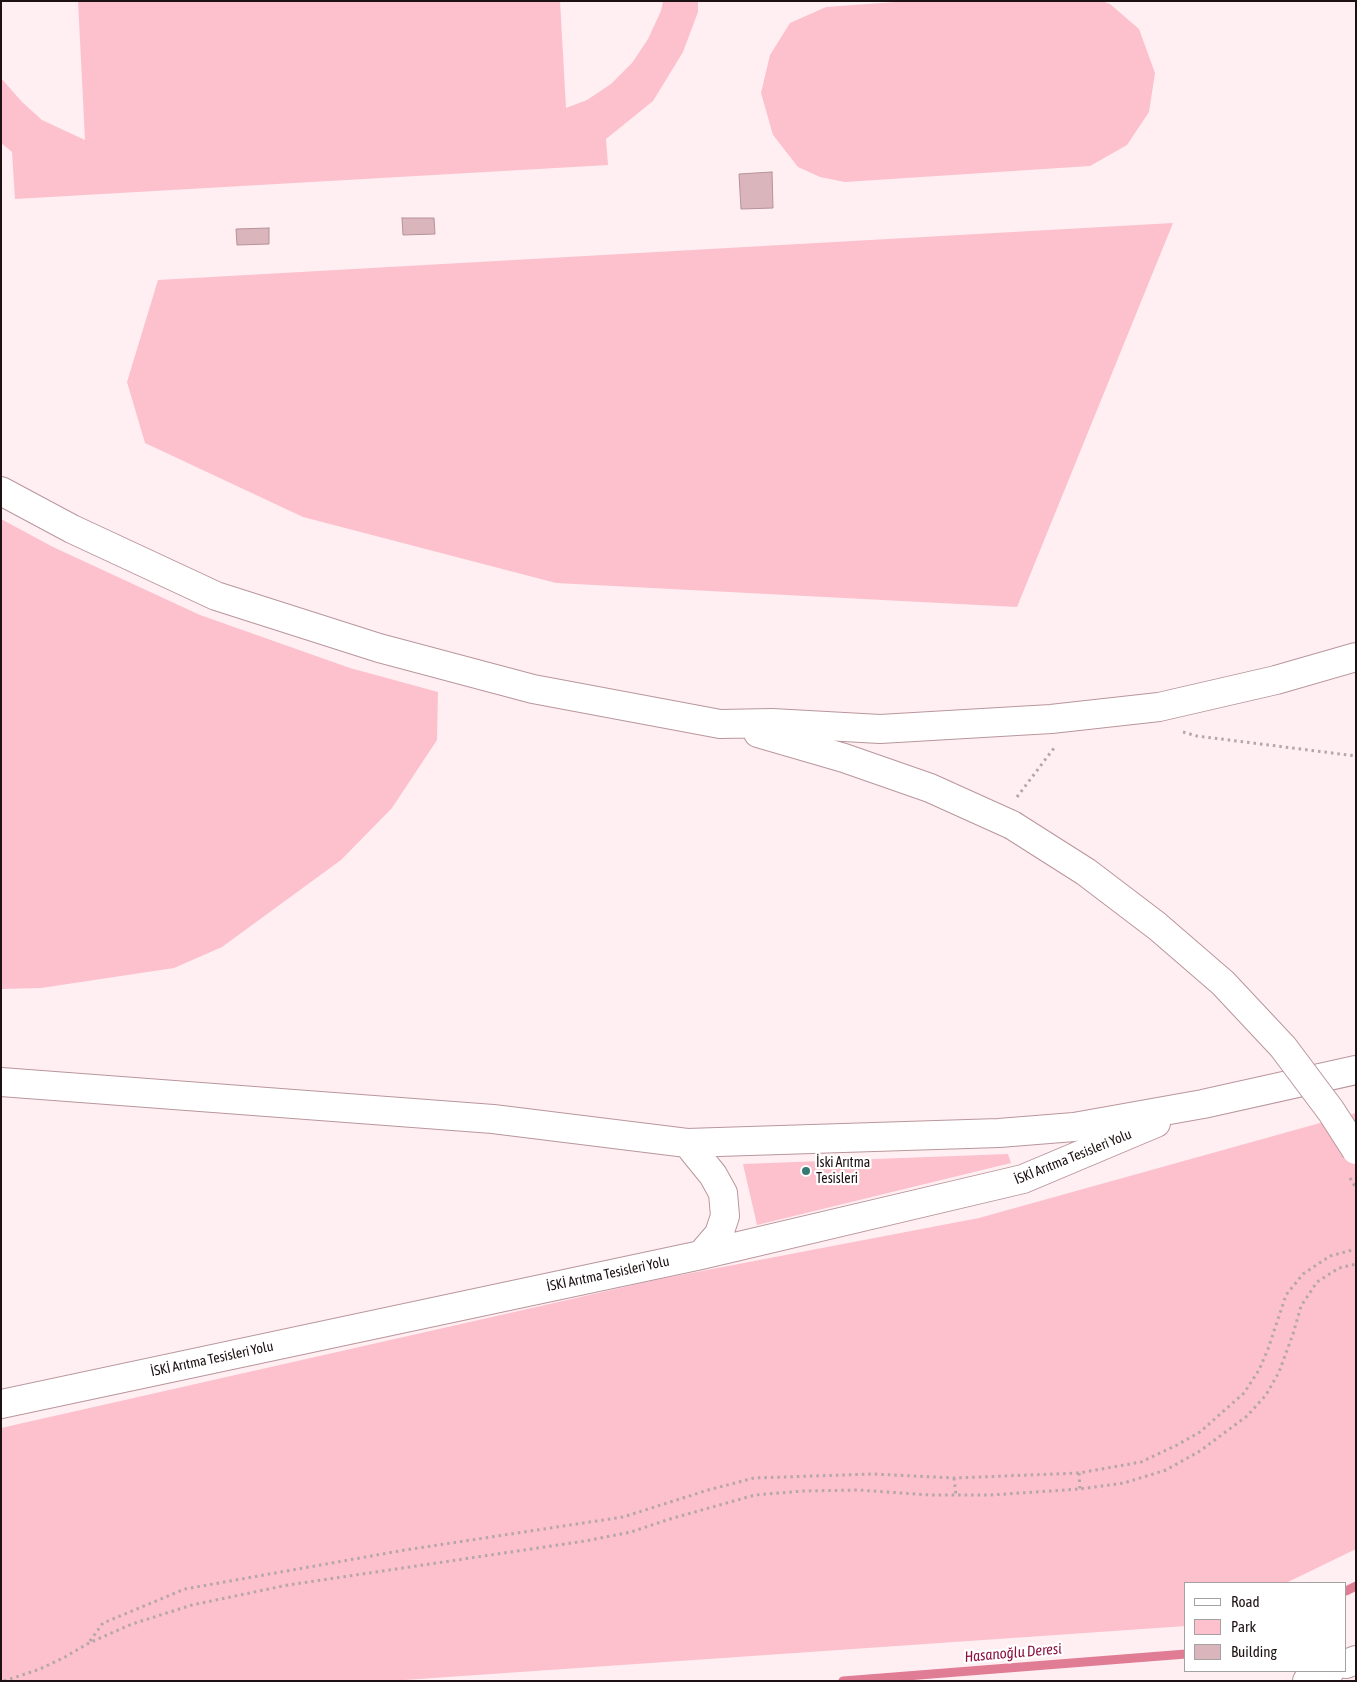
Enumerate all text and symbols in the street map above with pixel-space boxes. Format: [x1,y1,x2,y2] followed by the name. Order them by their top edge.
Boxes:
[1012,1126,1134,1188] street label: İSKİ Arıtma Tesisleri Yolu
[816,1155,870,1188] place label: İski Arıtma Tesisleri
[800,1165,812,1177] marker: İski Arıtma Tesisleri
[545,1253,671,1295] street label: İSKİ Arıtma Tesisleri Yolu
[149,1338,275,1380] street label: İSKİ Arıtma Tesisleri Yolu
[1184,1582,1347,1672] legend
[1231,1593,1260,1610] text: Road
[1231,1618,1256,1635] text: Park
[964,1640,1062,1666] water label: Hasanoğlu Deresi
[1231,1643,1277,1660] text: Building

